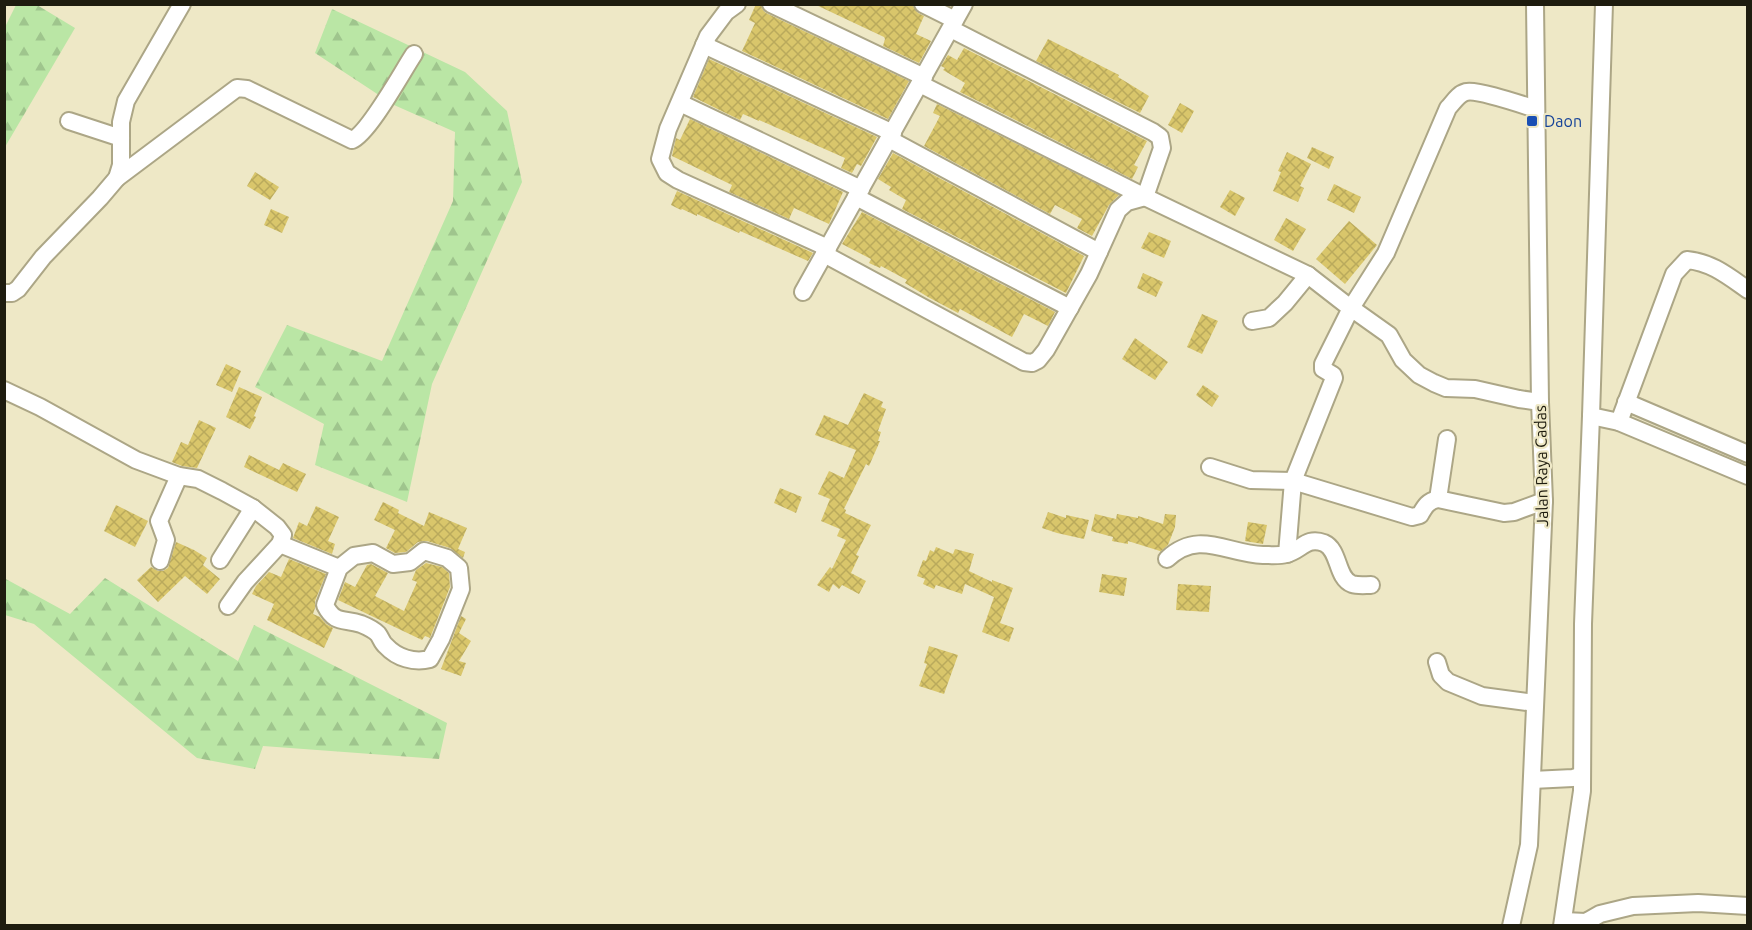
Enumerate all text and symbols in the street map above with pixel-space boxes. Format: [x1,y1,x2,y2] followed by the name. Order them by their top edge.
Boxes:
[1544,112,1582,130] place label: Daon
[1525,114,1539,128] marker: Daon
[1531,405,1551,527] street label: Jalan Raya Cadas

